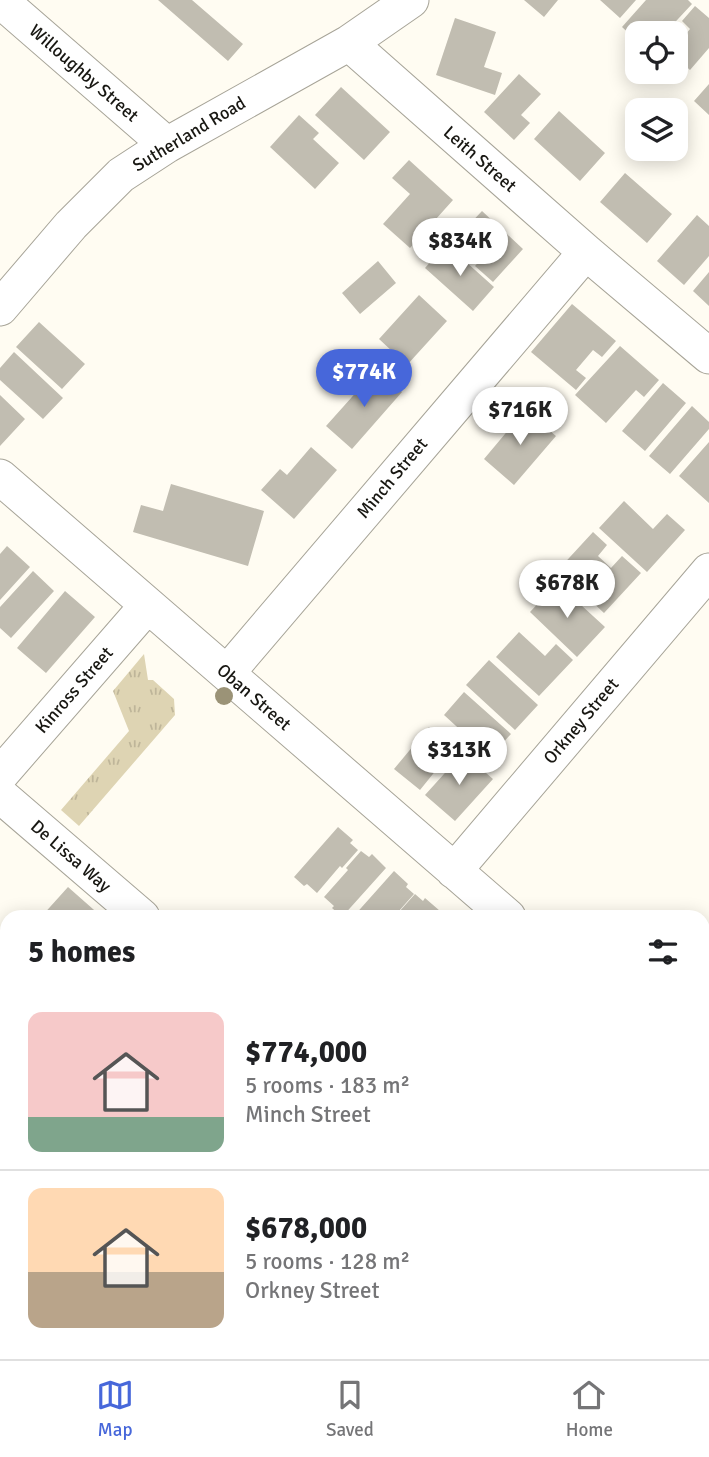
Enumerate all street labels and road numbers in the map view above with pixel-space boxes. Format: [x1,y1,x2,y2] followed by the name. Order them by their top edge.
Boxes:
[25,20,143,126] street label: Willoughby Street
[129,92,249,176] street label: Sutherland Road
[439,121,521,197] street label: Leith Street
[352,433,432,523] street label: Minch Street
[30,642,118,738] street label: Kinross Street
[212,659,296,735] street label: Oban Street
[539,674,623,768] street label: Orkney Street
[26,815,116,897] street label: De Lissa Way

